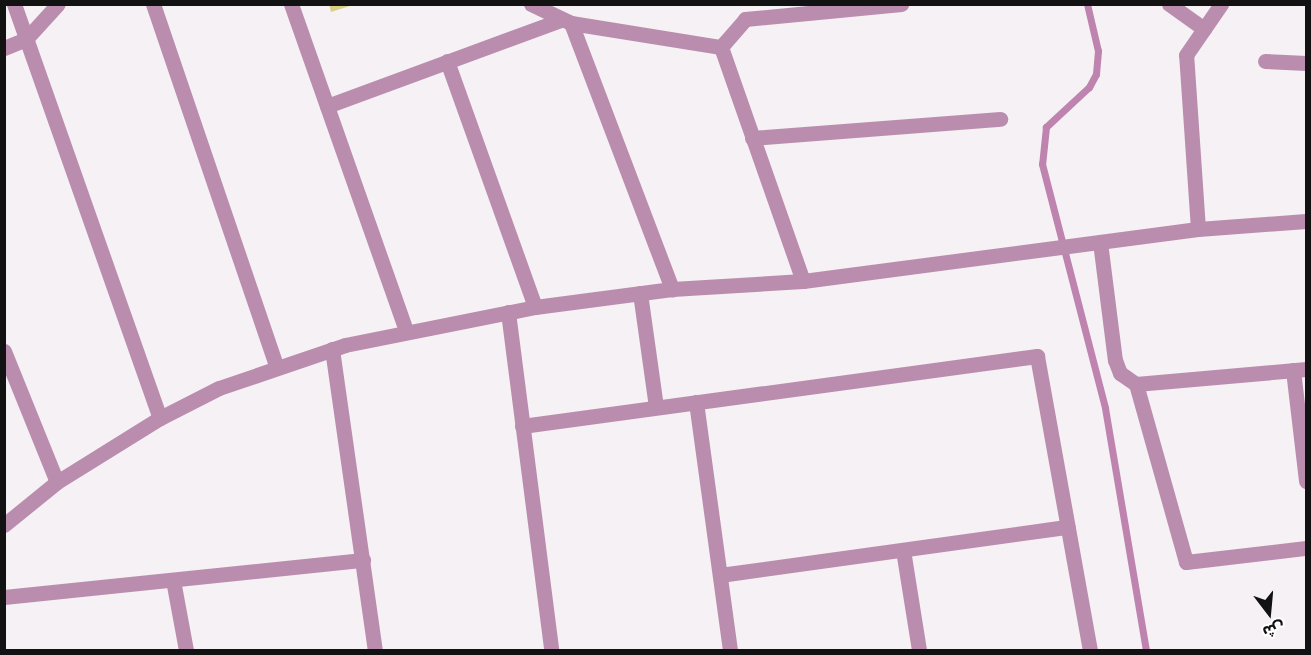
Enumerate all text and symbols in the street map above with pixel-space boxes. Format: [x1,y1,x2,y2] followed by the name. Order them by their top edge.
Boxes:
[1239,583,1299,643] north arrow
[1261,618,1287,643] text: ش

